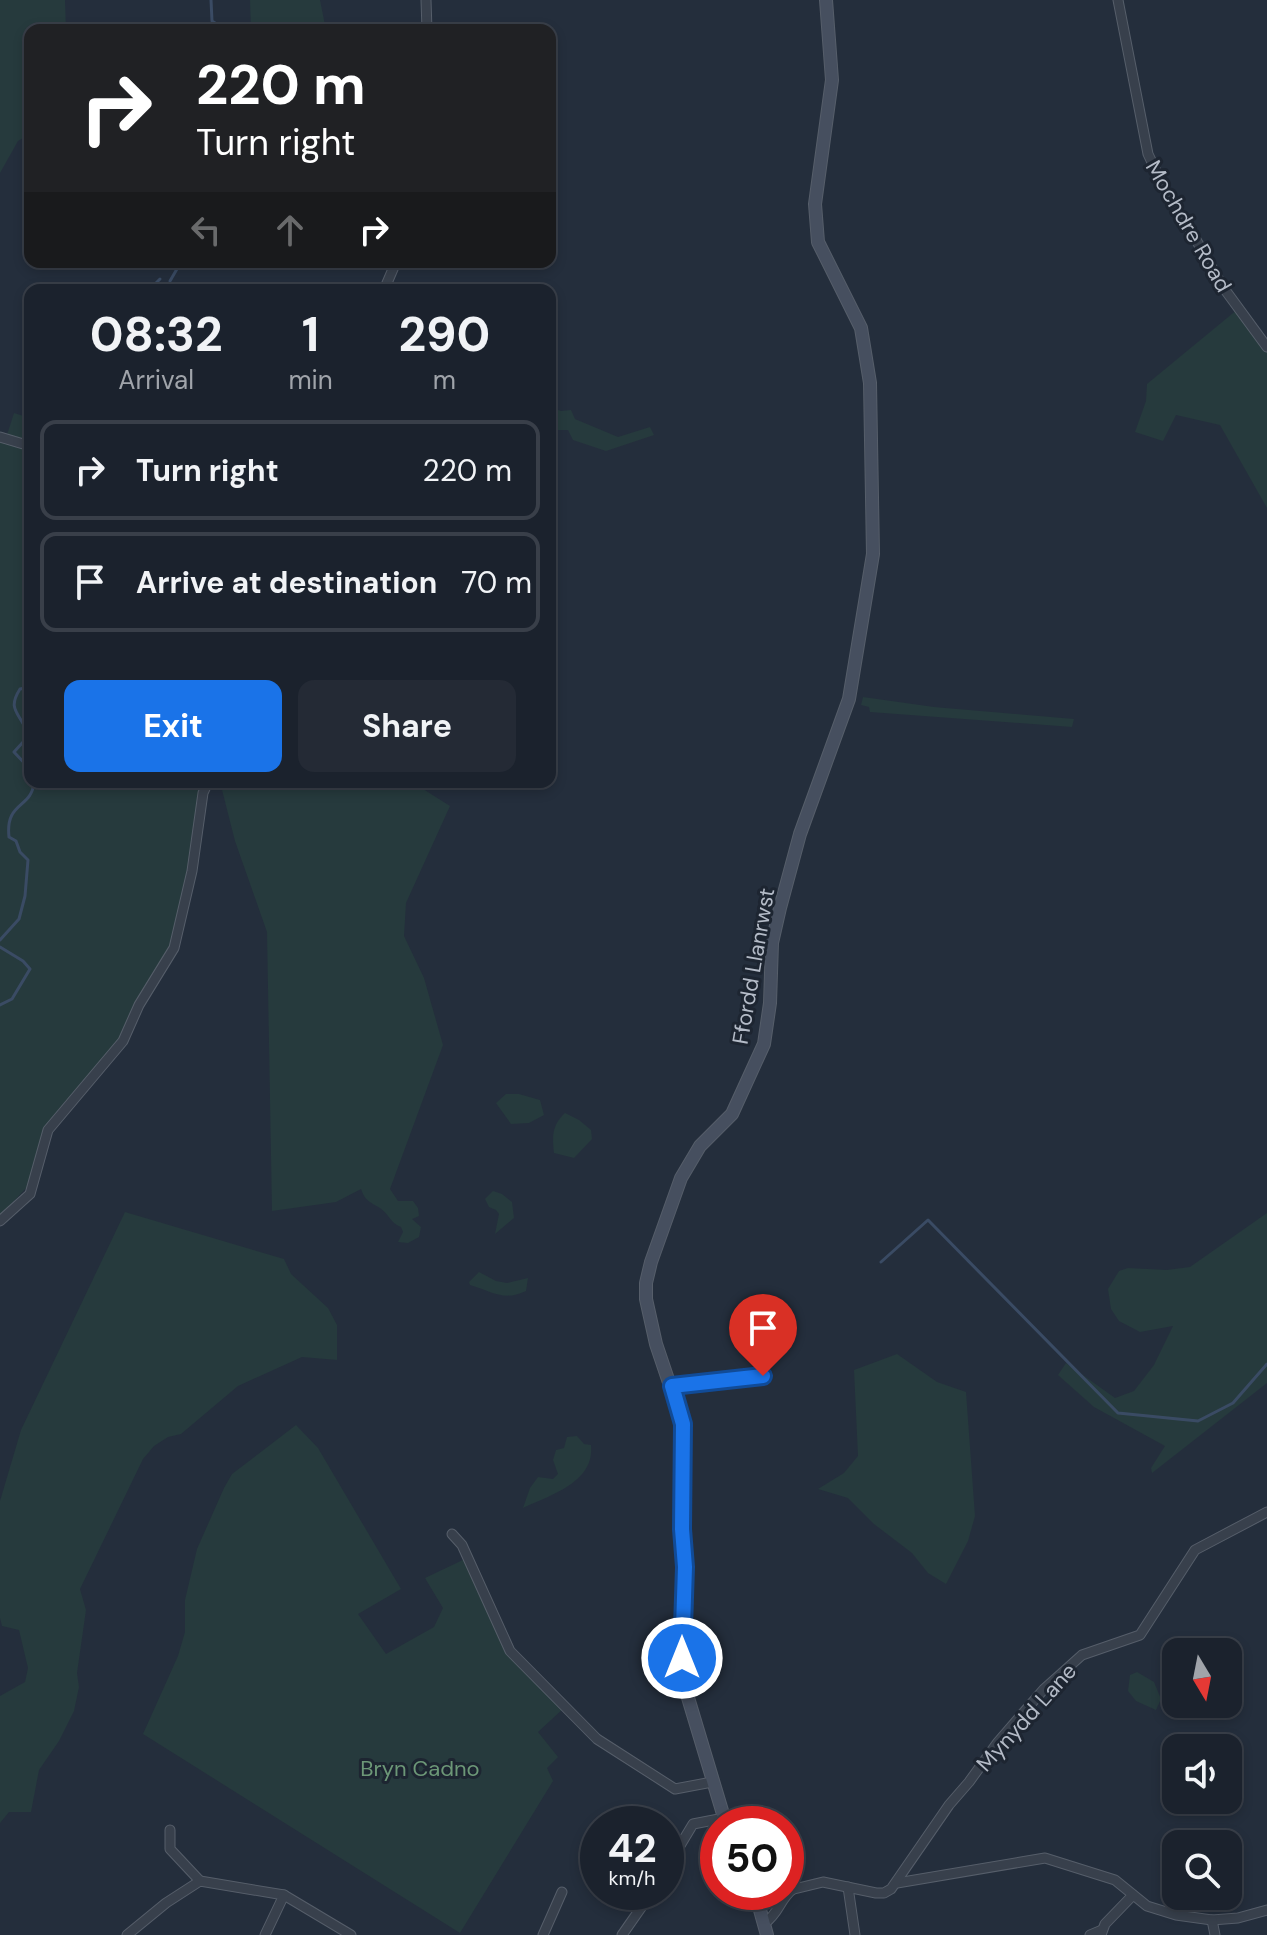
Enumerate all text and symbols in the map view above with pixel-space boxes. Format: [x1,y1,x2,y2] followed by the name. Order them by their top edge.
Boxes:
[196,48,366,121] text: 220 m
[64,56,168,160] icon: right
[196,119,355,166] text: Turn right
[1139,155,1238,298] street label: Mochdre Road
[184,208,228,252] icon: left
[268,208,312,252] icon: ahead
[352,208,396,252] icon: right
[90,303,223,366] text: 08:32
[302,303,319,366] text: 1
[398,303,490,366] text: 290
[118,363,194,397] text: Arrival
[288,363,333,397] text: min
[433,363,456,397] text: m
[68,448,112,492] icon: right
[136,451,279,490] text: Turn right
[423,451,512,490] text: 220 m
[68,560,112,604] icon: arrive
[136,563,437,602] text: Arrive at destination
[461,563,532,602] text: 70 m
[64,680,282,772] button: Exit
[298,680,516,772] button: Share
[725,886,782,1047] street label: Ffordd Llanrwst
[729,1294,797,1376] pin
[741,1306,785,1350] icon: arrive
[640,1616,724,1700] position arrow
[1162,1638,1242,1718] north arrow
[1162,1638,1242,1910] map controls
[970,1657,1083,1778] street label: Mynydd Lane
[1162,1734,1242,1814] button: sound
[360,1754,480,1783] park label: Bryn Cadno
[700,1806,804,1910] speed limit sign: 50
[607,1822,657,1874] text: 42
[1162,1830,1242,1910] button: search
[608,1865,656,1891] text: km/h

